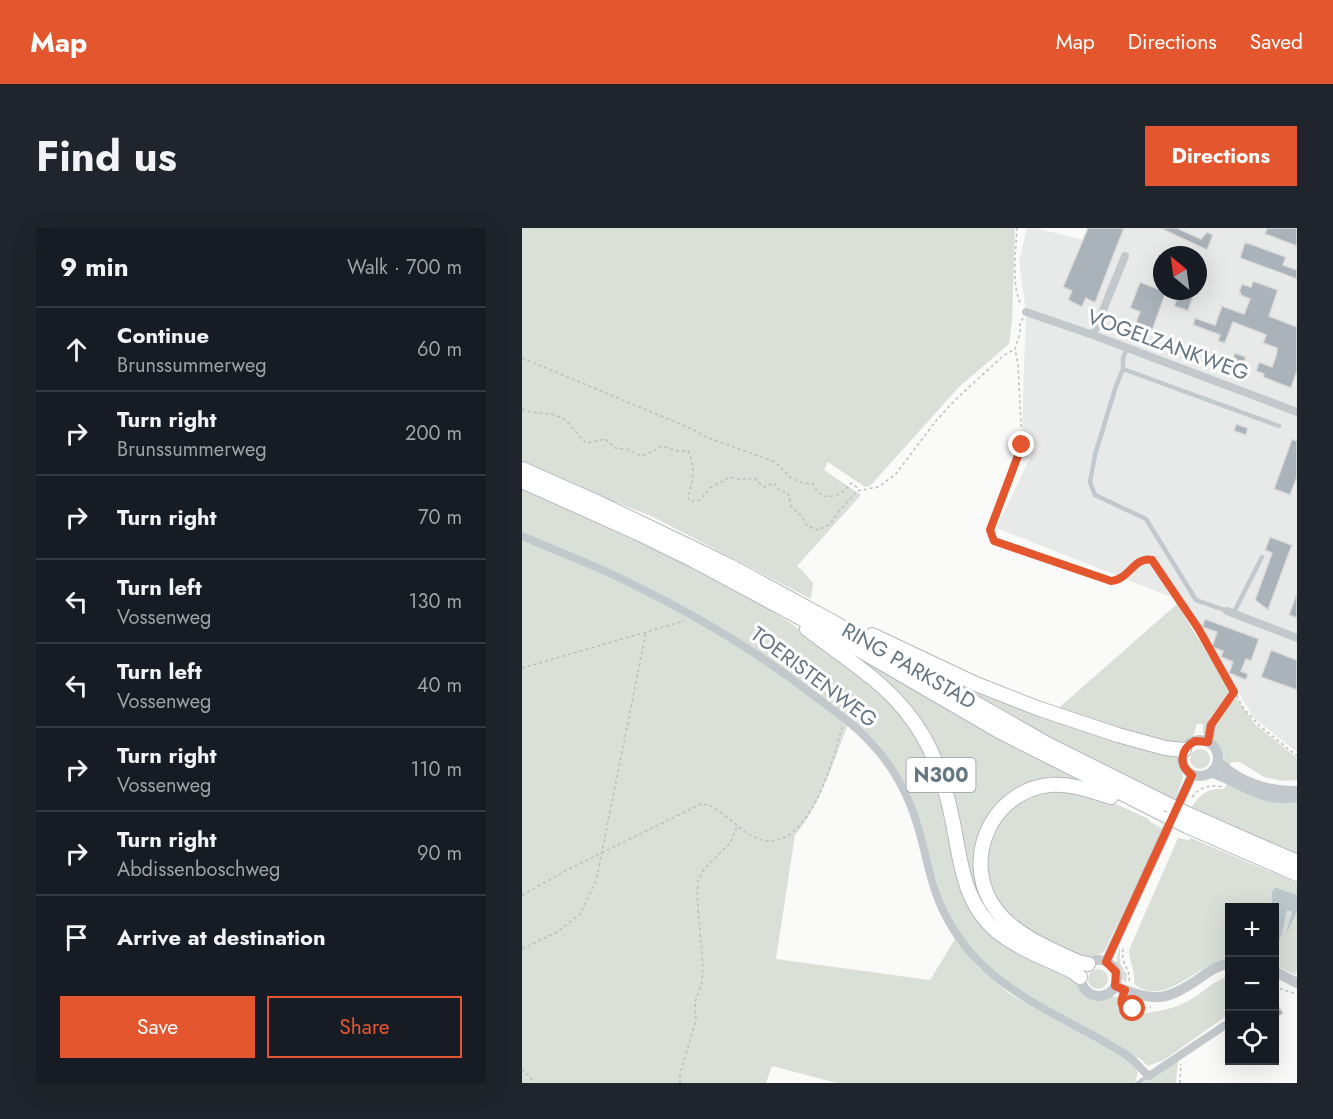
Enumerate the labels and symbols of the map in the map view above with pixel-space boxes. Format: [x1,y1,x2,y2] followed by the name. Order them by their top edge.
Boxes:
[1153,246,1207,300] north arrow
[1083,302,1253,388] street label: VOGELZANKWEG
[1008,431,1034,457] route end
[836,615,982,717] street label: RING PARKSTAD
[744,619,884,735] street label: TOERISTENWEG
[906,758,976,792] road number: N300
[1119,995,1145,1021] route start

